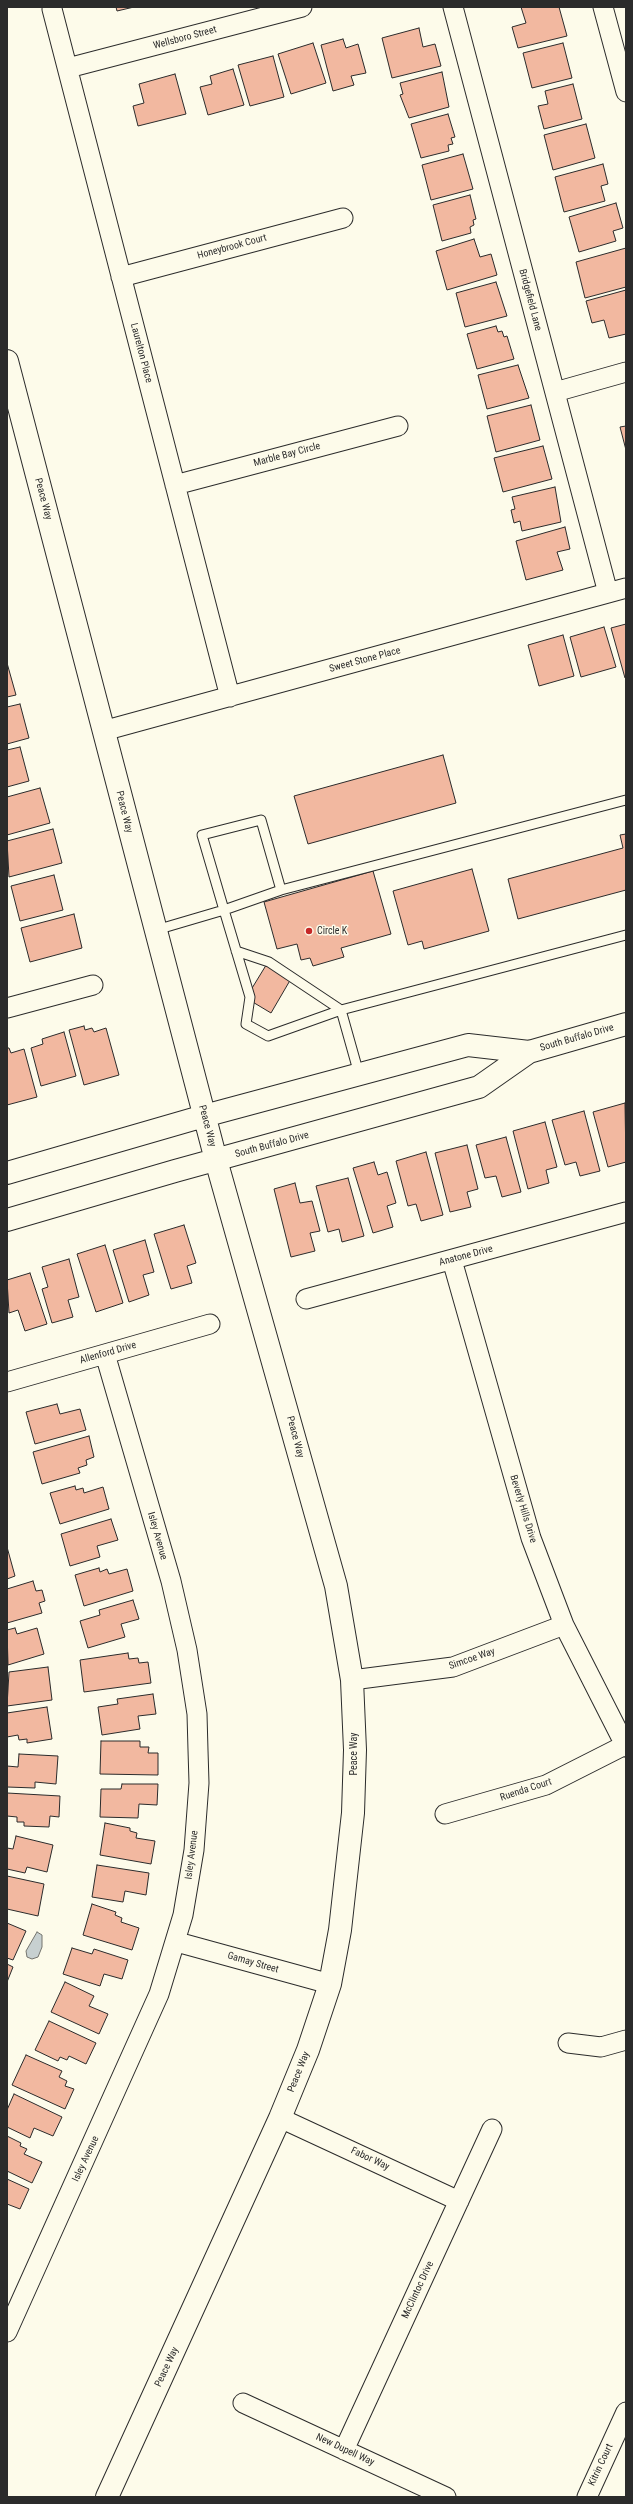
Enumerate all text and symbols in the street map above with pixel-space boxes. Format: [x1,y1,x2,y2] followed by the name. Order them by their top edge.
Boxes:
[152,24,218,52] street label: Wellsboro Street
[196,232,268,262] street label: Honeybrook Court
[516,268,544,332] street label: Bridgefield Lane
[127,322,155,384] street label: Laurelton Place
[252,440,322,470] street label: Marble Bay Circle
[32,477,54,521] street label: Peace Way
[328,645,402,675] street label: Sweet Stone Place
[113,790,135,834] street label: Peace Way
[317,925,347,937] place label: Circle K
[304,926,314,936] marker: Circle K
[539,1022,615,1054] street label: South Buffalo Drive
[196,1104,218,1148] street label: Peace Way
[234,1129,310,1161] street label: South Buffalo Drive
[438,1243,494,1269] street label: Anatone Drive
[78,1339,138,1367] street label: Allenford Drive
[284,1415,306,1459] street label: Peace Way
[507,1473,539,1545] street label: Beverly Hills Drive
[144,1511,170,1561] street label: Isley Avenue
[447,1646,497,1672] street label: Simcoe Way
[348,1733,360,1775] street label: Peace Way
[499,1776,553,1804] street label: Ruenda Court
[183,1830,201,1880] street label: Isley Avenue
[226,1950,280,1976] street label: Gamay Street
[285,2050,313,2094] street label: Peace Way
[70,2134,102,2184] street label: Isley Avenue
[349,2145,391,2173] street label: Fabor Way
[399,2259,437,2321] street label: McClintoc Drive
[152,2345,182,2389] street label: Peace Way
[314,2431,376,2469] street label: New Dupell Way
[586,2442,616,2488] street label: Kitrin Court

